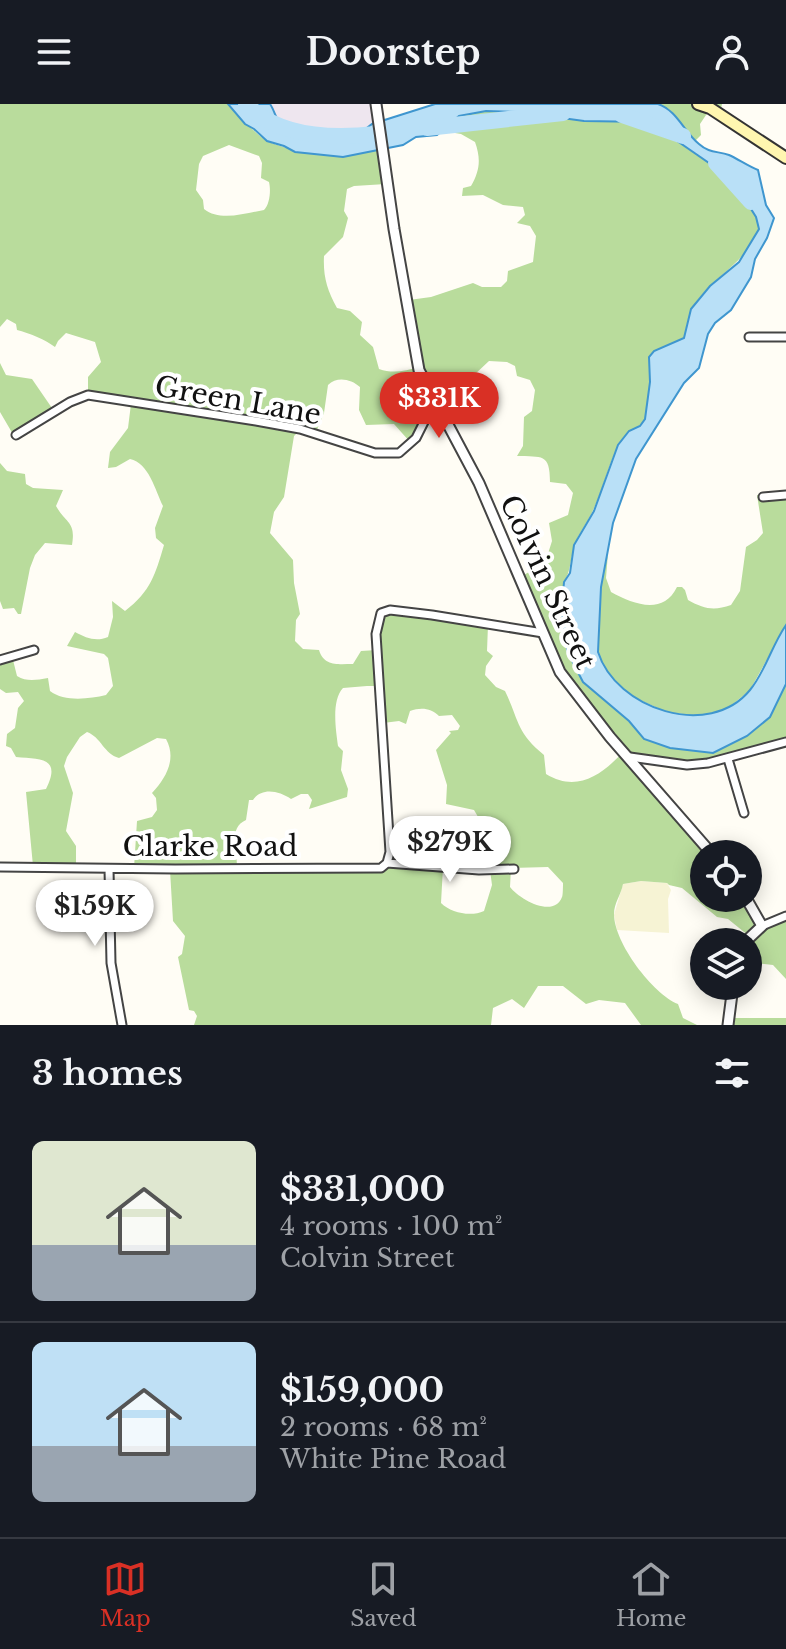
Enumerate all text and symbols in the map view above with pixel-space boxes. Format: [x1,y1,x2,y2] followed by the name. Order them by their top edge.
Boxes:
[32,30,76,74] icon: menu
[305,30,481,75] text: Doorstep
[710,30,754,74] icon: person
[152,369,324,432] street label: Green Lane
[383,372,495,440] pin: $331K
[398,382,480,414] text: $331K
[492,490,603,675] street label: Colvin Street
[394,816,506,884] pin: $279K
[407,826,493,858] text: $279K
[122,829,298,864] street label: Clarke Road
[690,840,762,1000] map controls
[690,840,762,912] button: locate
[39,880,151,948] pin: $159K
[54,890,136,922] text: $159K
[690,928,762,1000] button: layers
[710,1051,754,1095] icon: filters
[32,1052,183,1094] text: 3 homes
[280,1168,445,1210] text: $331,000
[96,1173,192,1269] icon: home
[280,1210,502,1242] text: 4 rooms · 100 m²
[280,1242,454,1274] text: Colvin Street
[280,1369,444,1411] text: $159,000
[96,1374,192,1470] icon: home
[280,1411,487,1443] text: 2 rooms · 68 m²
[280,1443,506,1475] text: White Pine Road
[100,1557,151,1632] tab: Map
[350,1557,417,1632] tab: Saved
[616,1557,686,1632] tab: Home

